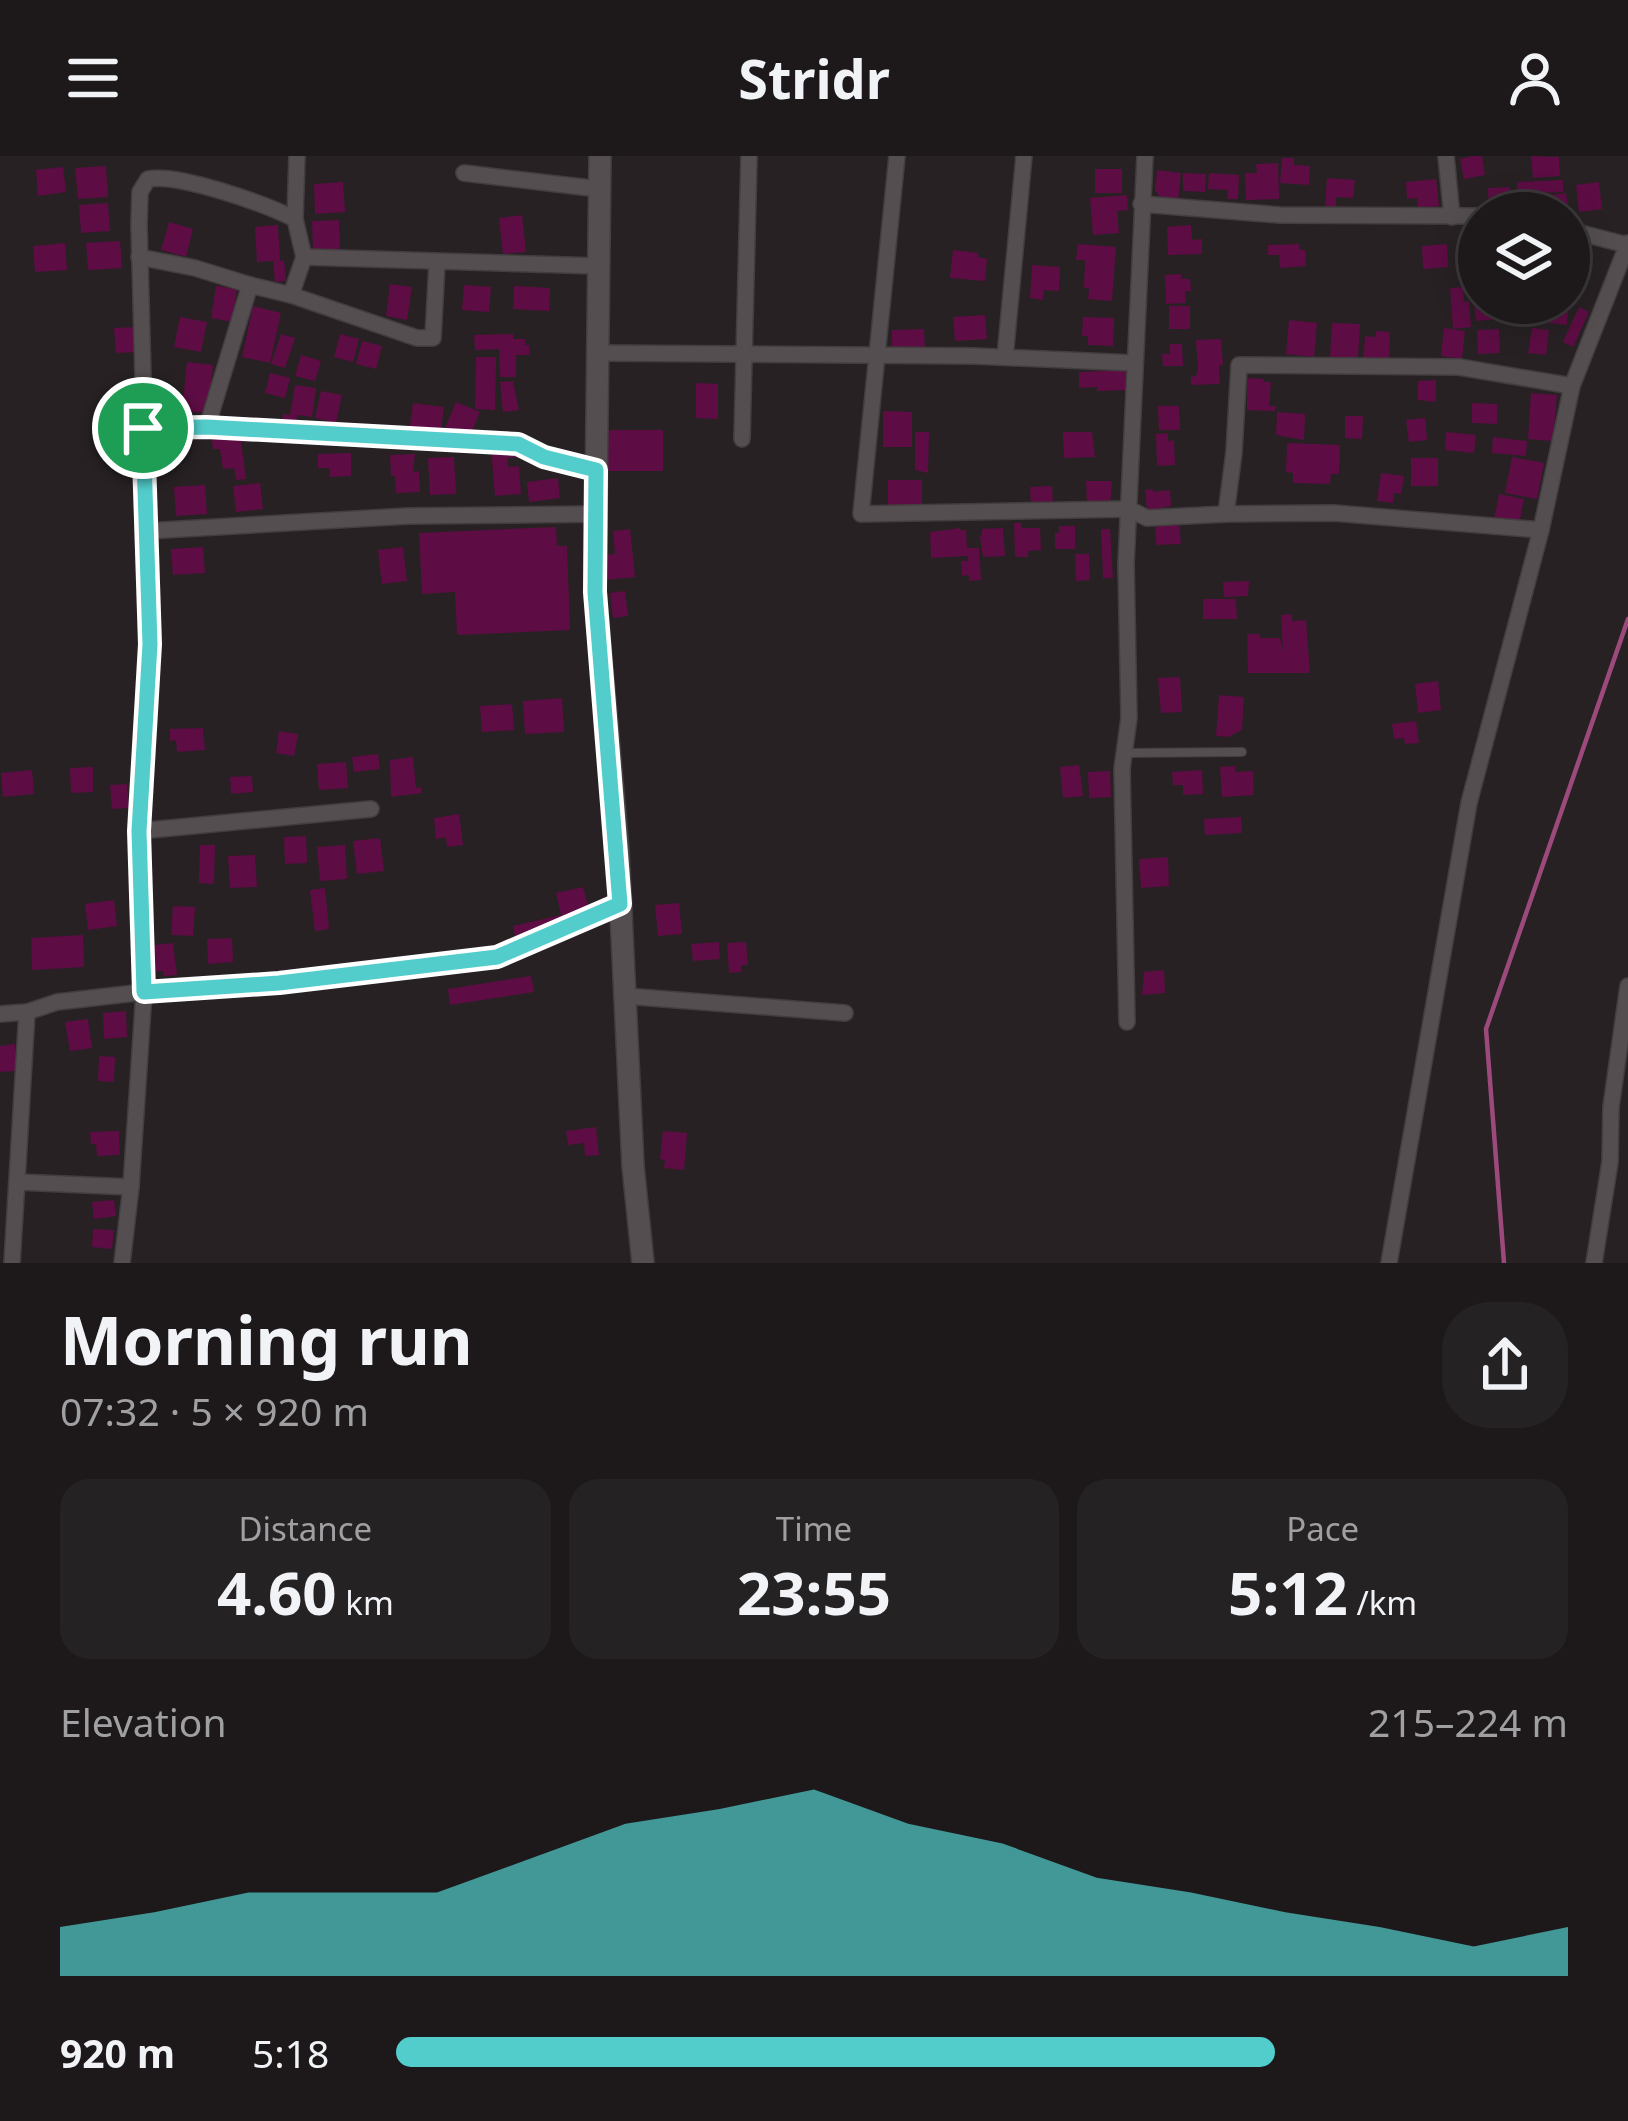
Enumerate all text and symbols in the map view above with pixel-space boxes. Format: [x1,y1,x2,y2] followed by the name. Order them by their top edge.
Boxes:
[738,41,890,115] text: Stridr
[60,45,126,111] icon: menu
[1502,45,1568,111] icon: person
[1458,192,1590,324] map controls
[1458,192,1590,324] button: layers
[92,377,194,479] pin
[110,395,176,461] icon: arrive
[60,1294,473,1384] text: Morning run
[1442,1302,1568,1428] button: share
[60,1384,369,1437] text: 07:32 · 5 × 920 m
[238,1506,372,1551] text: Distance
[776,1506,852,1551] text: Time
[1286,1506,1359,1551] text: Pace
[217,1551,337,1633] text: 4.60
[737,1551,891,1633] text: 23:55
[1228,1551,1348,1633] text: 5:12
[337,1580,394,1625] text: km
[1348,1580,1417,1625] text: /km
[60,1695,227,1748] text: Elevation
[1368,1695,1568,1748] text: 215–224 m
[60,2026,175,2079] text: 920 m
[252,2026,329,2079] text: 5:18

